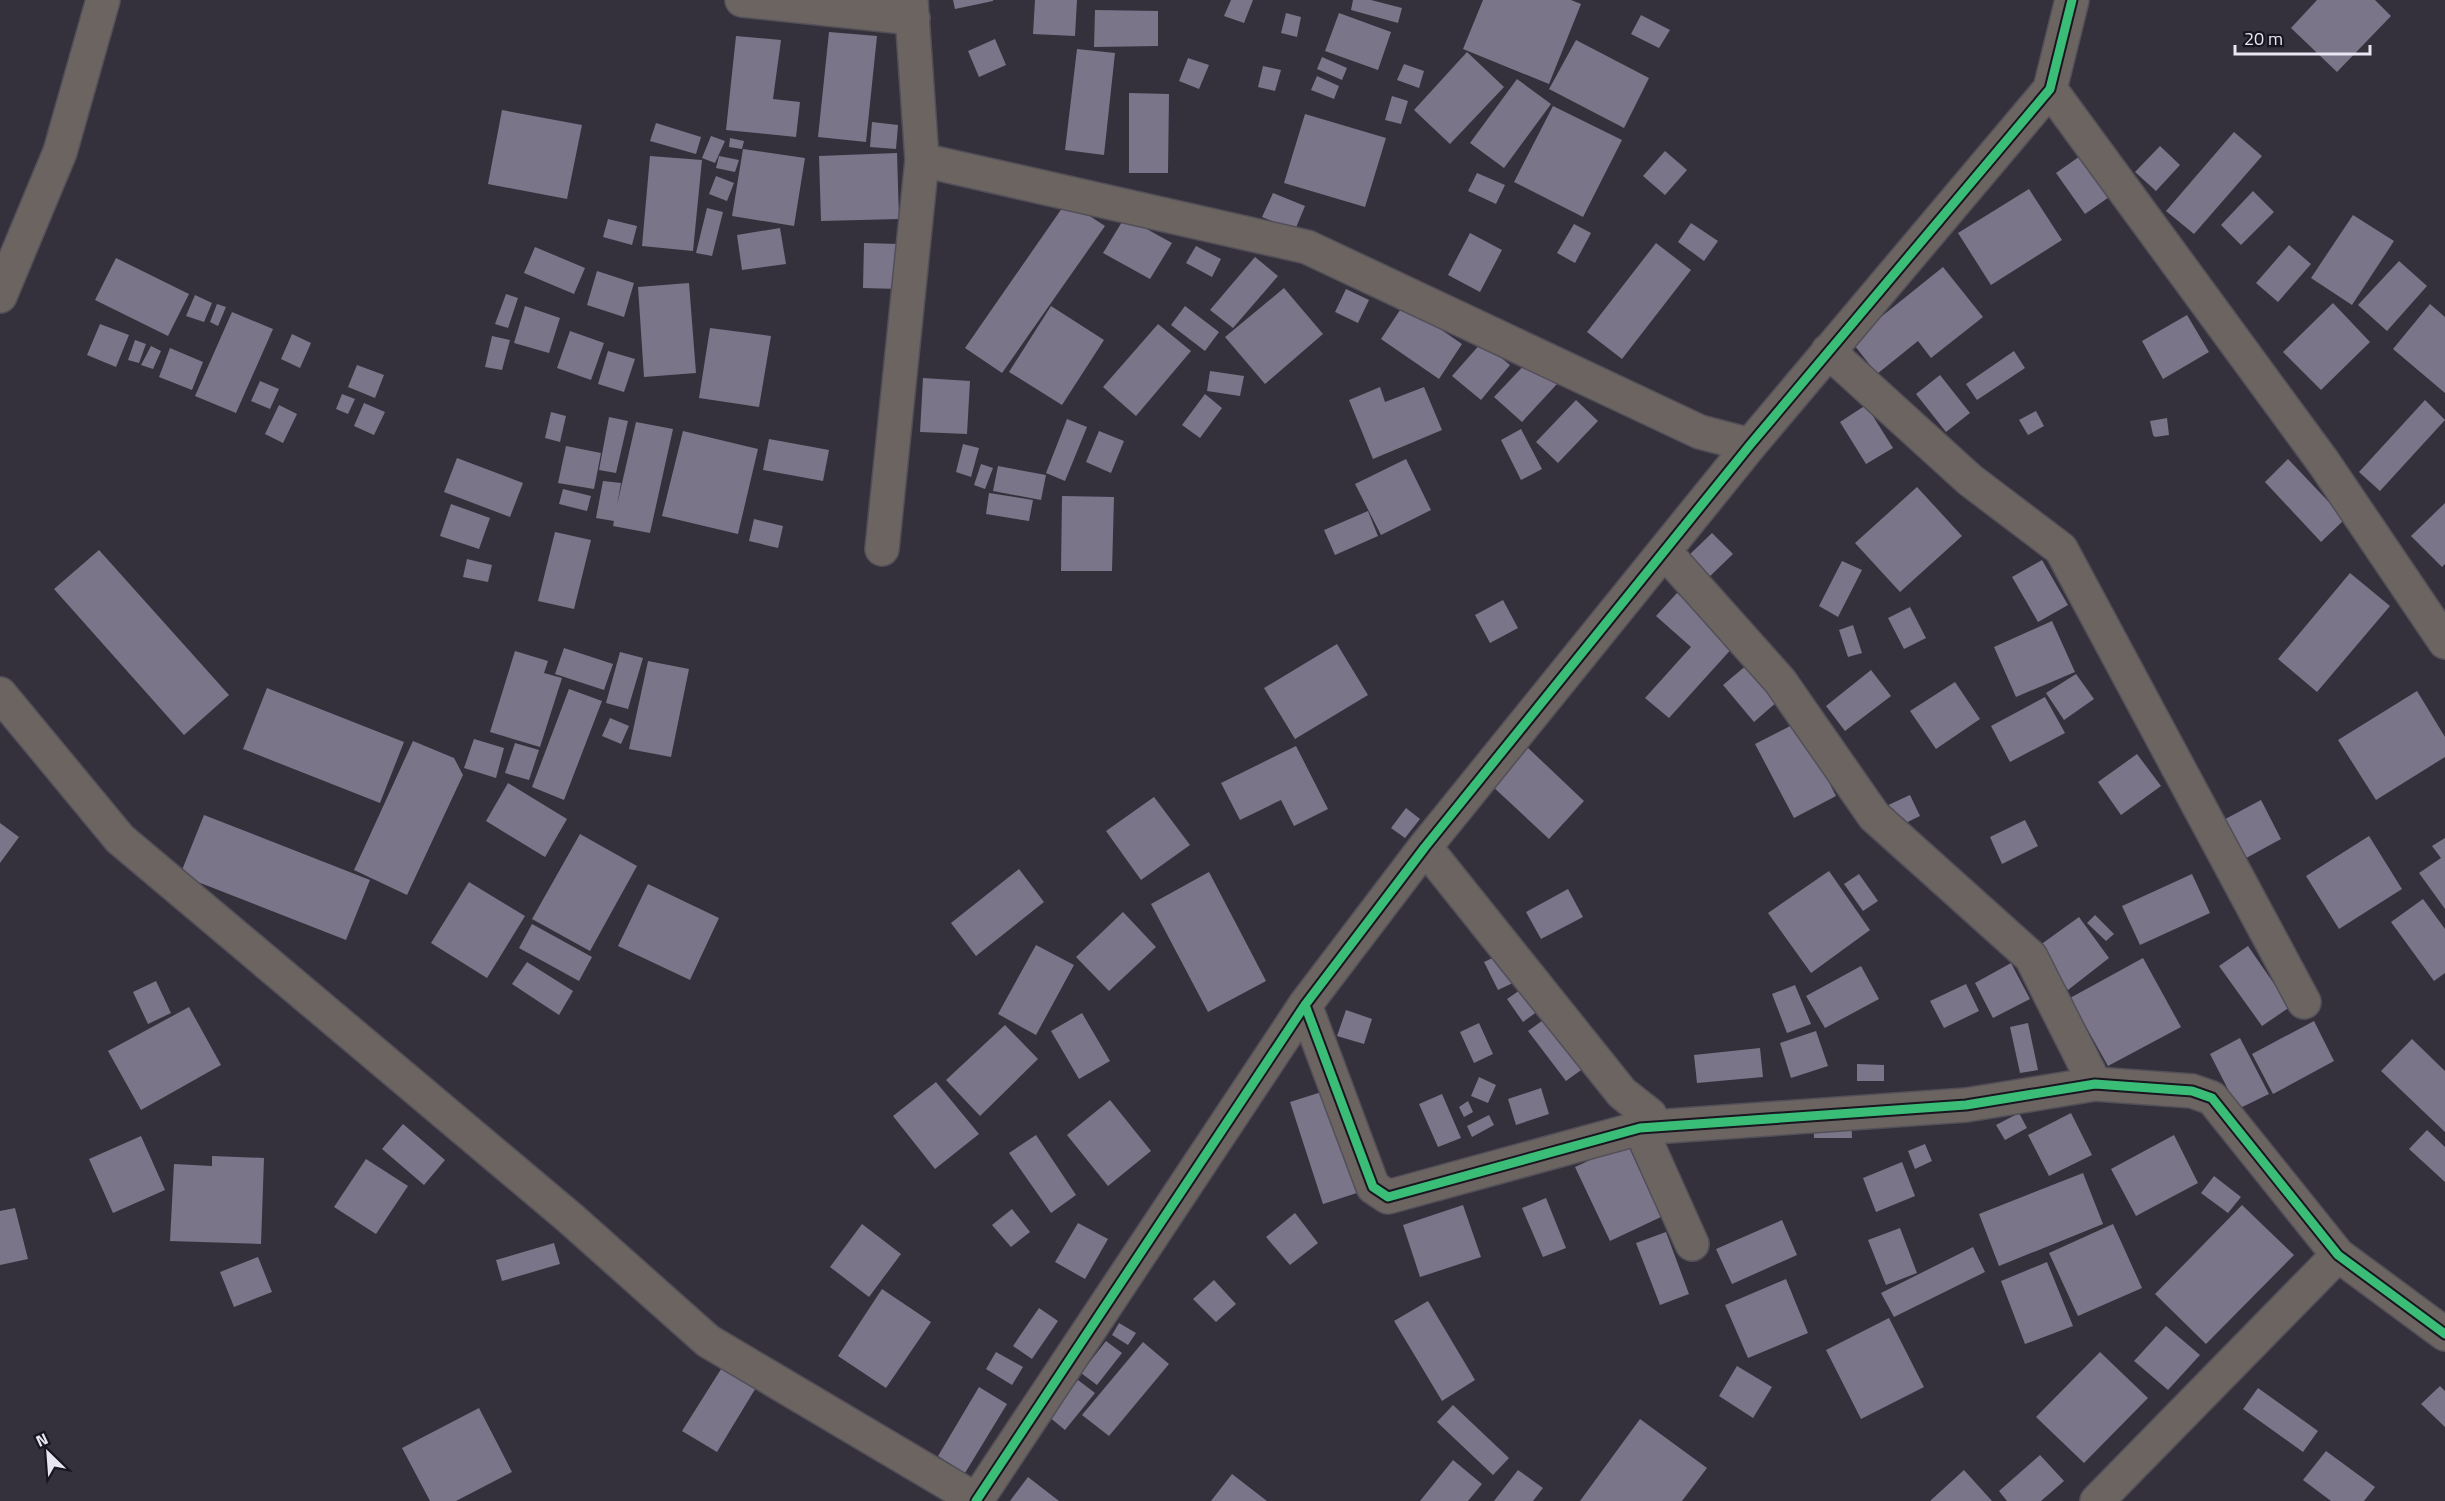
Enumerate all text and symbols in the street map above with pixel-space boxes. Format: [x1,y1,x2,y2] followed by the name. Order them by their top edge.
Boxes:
[2235,18,2370,56] scale bar
[2244,25,2283,52] text: 20 m
[18,1423,78,1483] north arrow
[32,1426,52,1453] text: N

